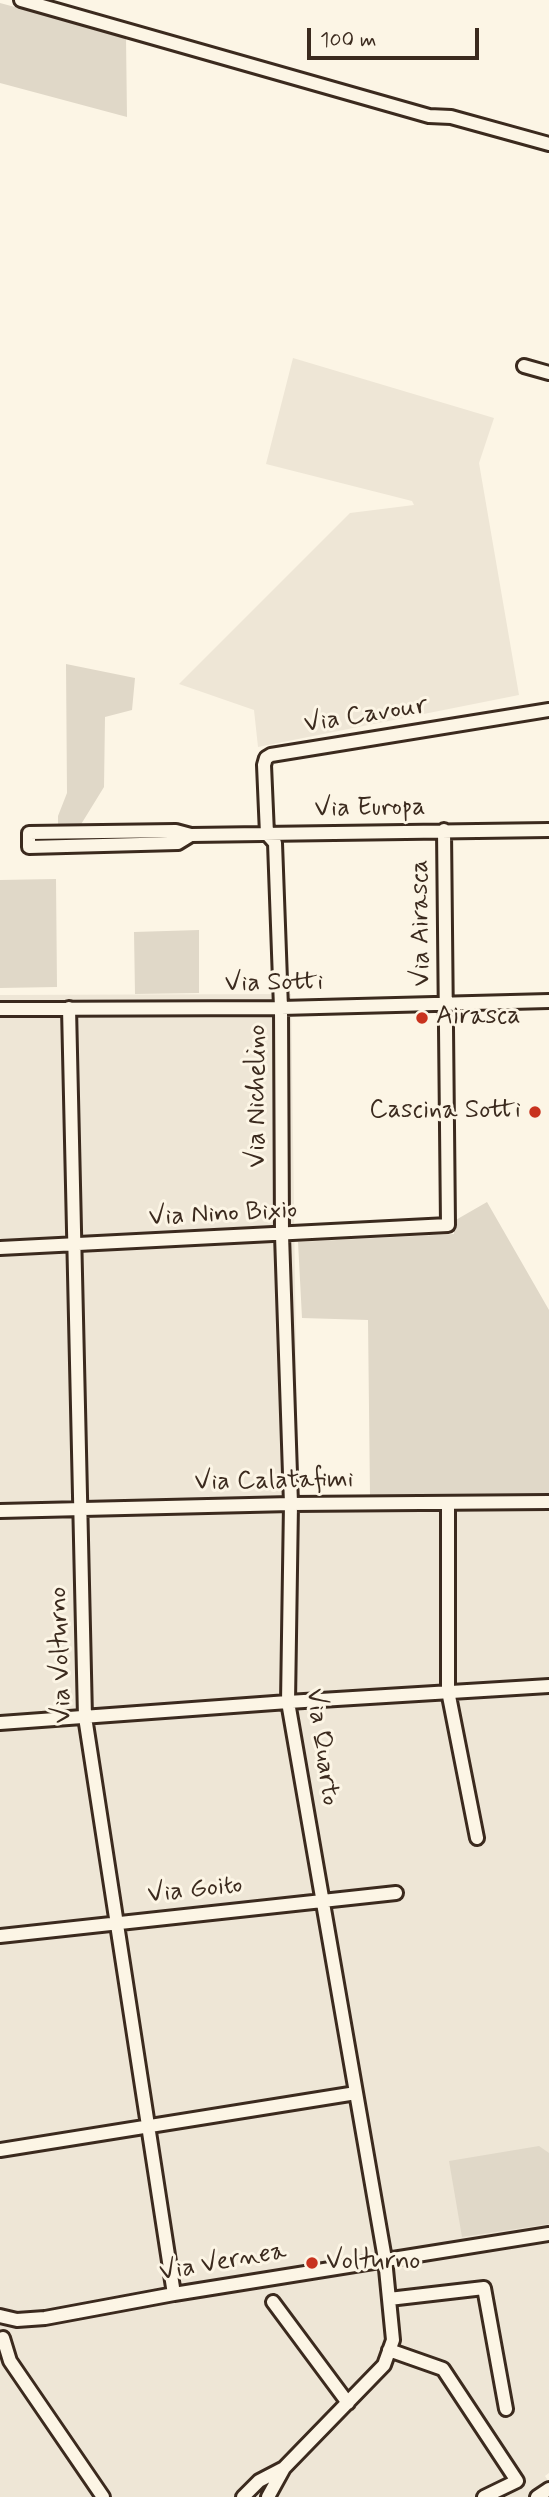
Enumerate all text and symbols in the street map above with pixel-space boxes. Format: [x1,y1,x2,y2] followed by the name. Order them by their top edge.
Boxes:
[311,14,482,58] scale bar
[320,26,376,54] text: 100 m
[302,691,430,741] street label: Via Cavour
[314,792,426,826] street label: Via Europa
[405,859,439,987] street label: Via Airasca
[224,968,324,1000] street label: Via Sotti
[436,1002,521,1034] place label: Airasca
[414,1010,430,1026] marker: Airasca
[243,1024,275,1168] street label: Via Nichelino
[369,1096,521,1128] place label: Cascina Sotti
[527,1104,543,1120] marker: Cascina Sotti
[148,1196,298,1234] street label: Via Nino Bixio
[194,1465,354,1499] street label: Via Calatafimi
[44,1586,80,1724] street label: Via Volturno
[297,1686,345,1808] street label: Via Quarto
[146,1871,244,1911] street label: Via Goito
[157,2236,289,2290] street label: Via Vernea
[326,2247,420,2279] place label: Volturno
[304,2255,320,2271] marker: Volturno

